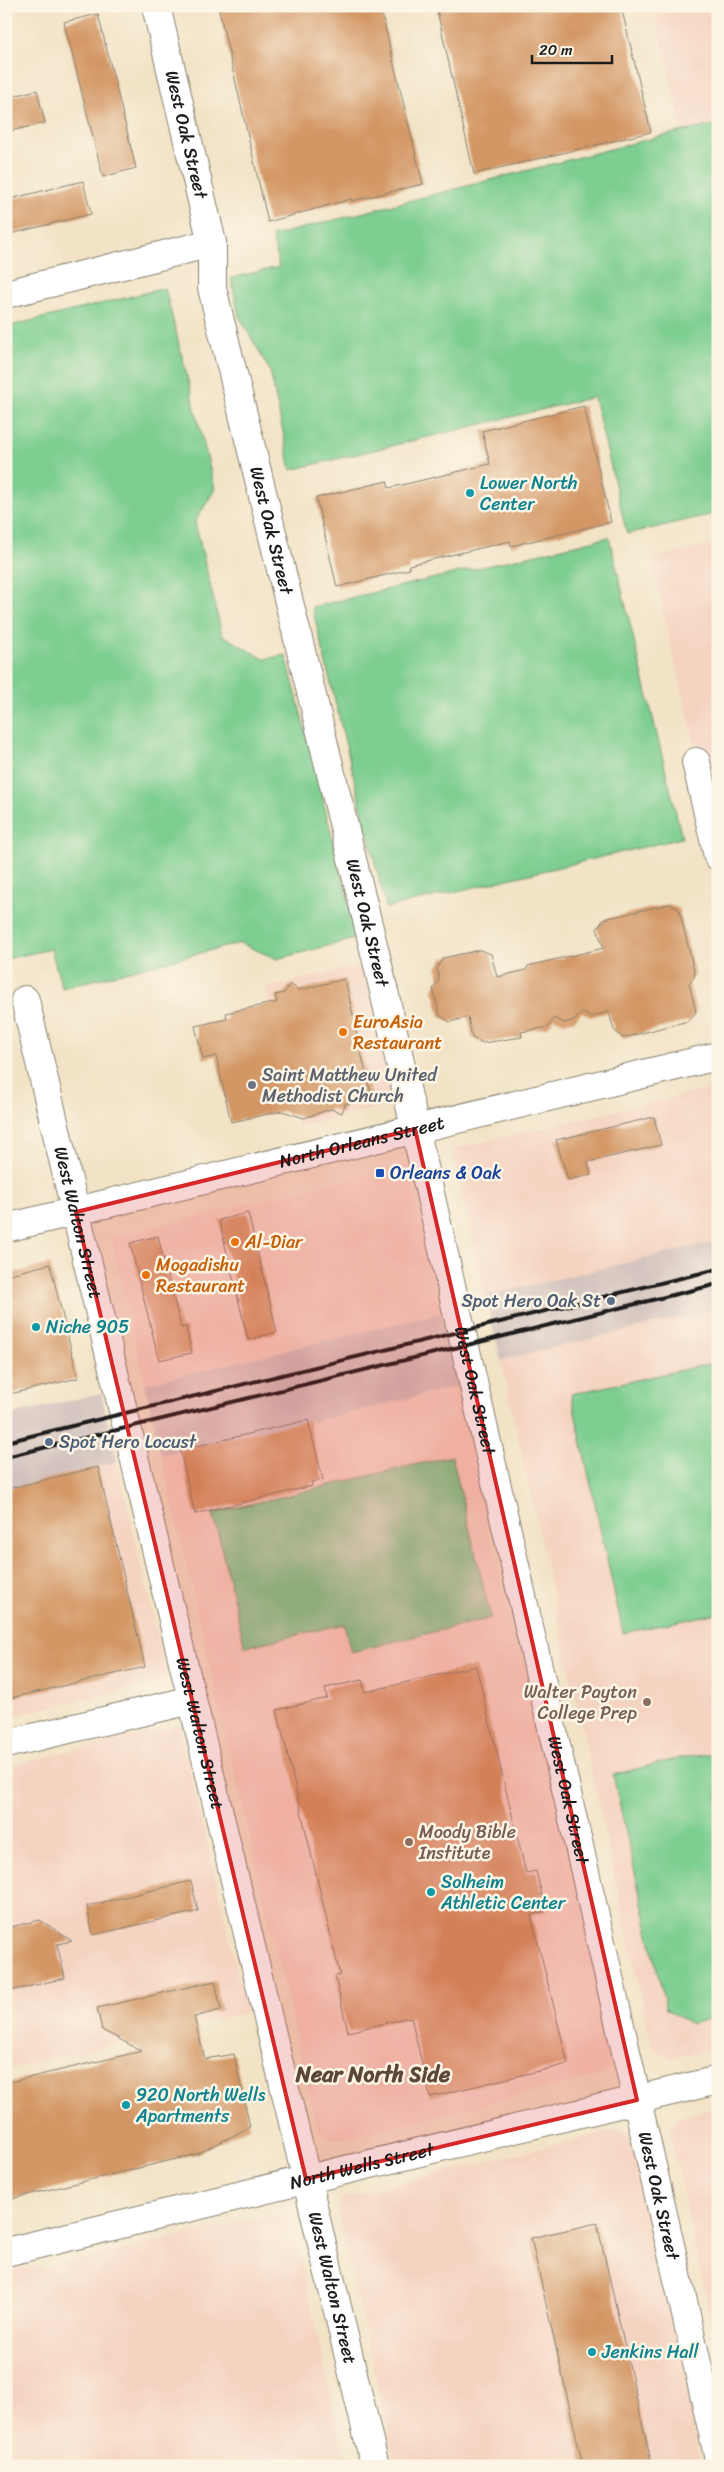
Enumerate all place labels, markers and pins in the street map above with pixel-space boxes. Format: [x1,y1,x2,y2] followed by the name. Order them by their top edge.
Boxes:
[480,467,577,520] place label: Lower North Center
[464,487,476,499] marker: Lower North Center
[353,1006,442,1059] place label: EuroAsia Restaurant
[337,1026,349,1038] marker: EuroAsia Restaurant
[262,1059,438,1112] place label: Saint Matthew United Methodist Church
[246,1079,258,1091] marker: Saint Matthew United Methodist Church
[390,1157,502,1189] place label: Orleans & Oak
[374,1167,386,1179] marker: Orleans & Oak
[244,1226,304,1258] place label: Al-Diar
[229,1236,241,1248] marker: Al-Diar
[156,1249,245,1302] place label: Mogadishu Restaurant
[140,1269,152,1281] marker: Mogadishu Restaurant
[461,1285,601,1317] place label: Spot Hero Oak St
[605,1295,617,1307] marker: Spot Hero Oak St
[46,1311,129,1343] place label: Niche 905
[30,1321,42,1333] marker: Niche 905
[59,1426,197,1458] place label: Spot Hero Locust
[43,1436,55,1448] marker: Spot Hero Locust
[524,1676,637,1729] place label: Walter Payton College Prep
[641,1696,653,1708] marker: Walter Payton College Prep
[418,1816,516,1869] place label: Moody Bible Institute
[403,1836,415,1848] marker: Moody Bible Institute
[440,1866,567,1919] place label: Solheim Athletic Center
[425,1886,437,1898] marker: Solheim Athletic Center
[135,2079,266,2132] place label: 920 North Wells Apartments
[120,2099,132,2111] marker: 920 North Wells Apartments
[601,2336,700,2368] place label: Jenkins Hall
[586,2346,598,2358] marker: Jenkins Hall

